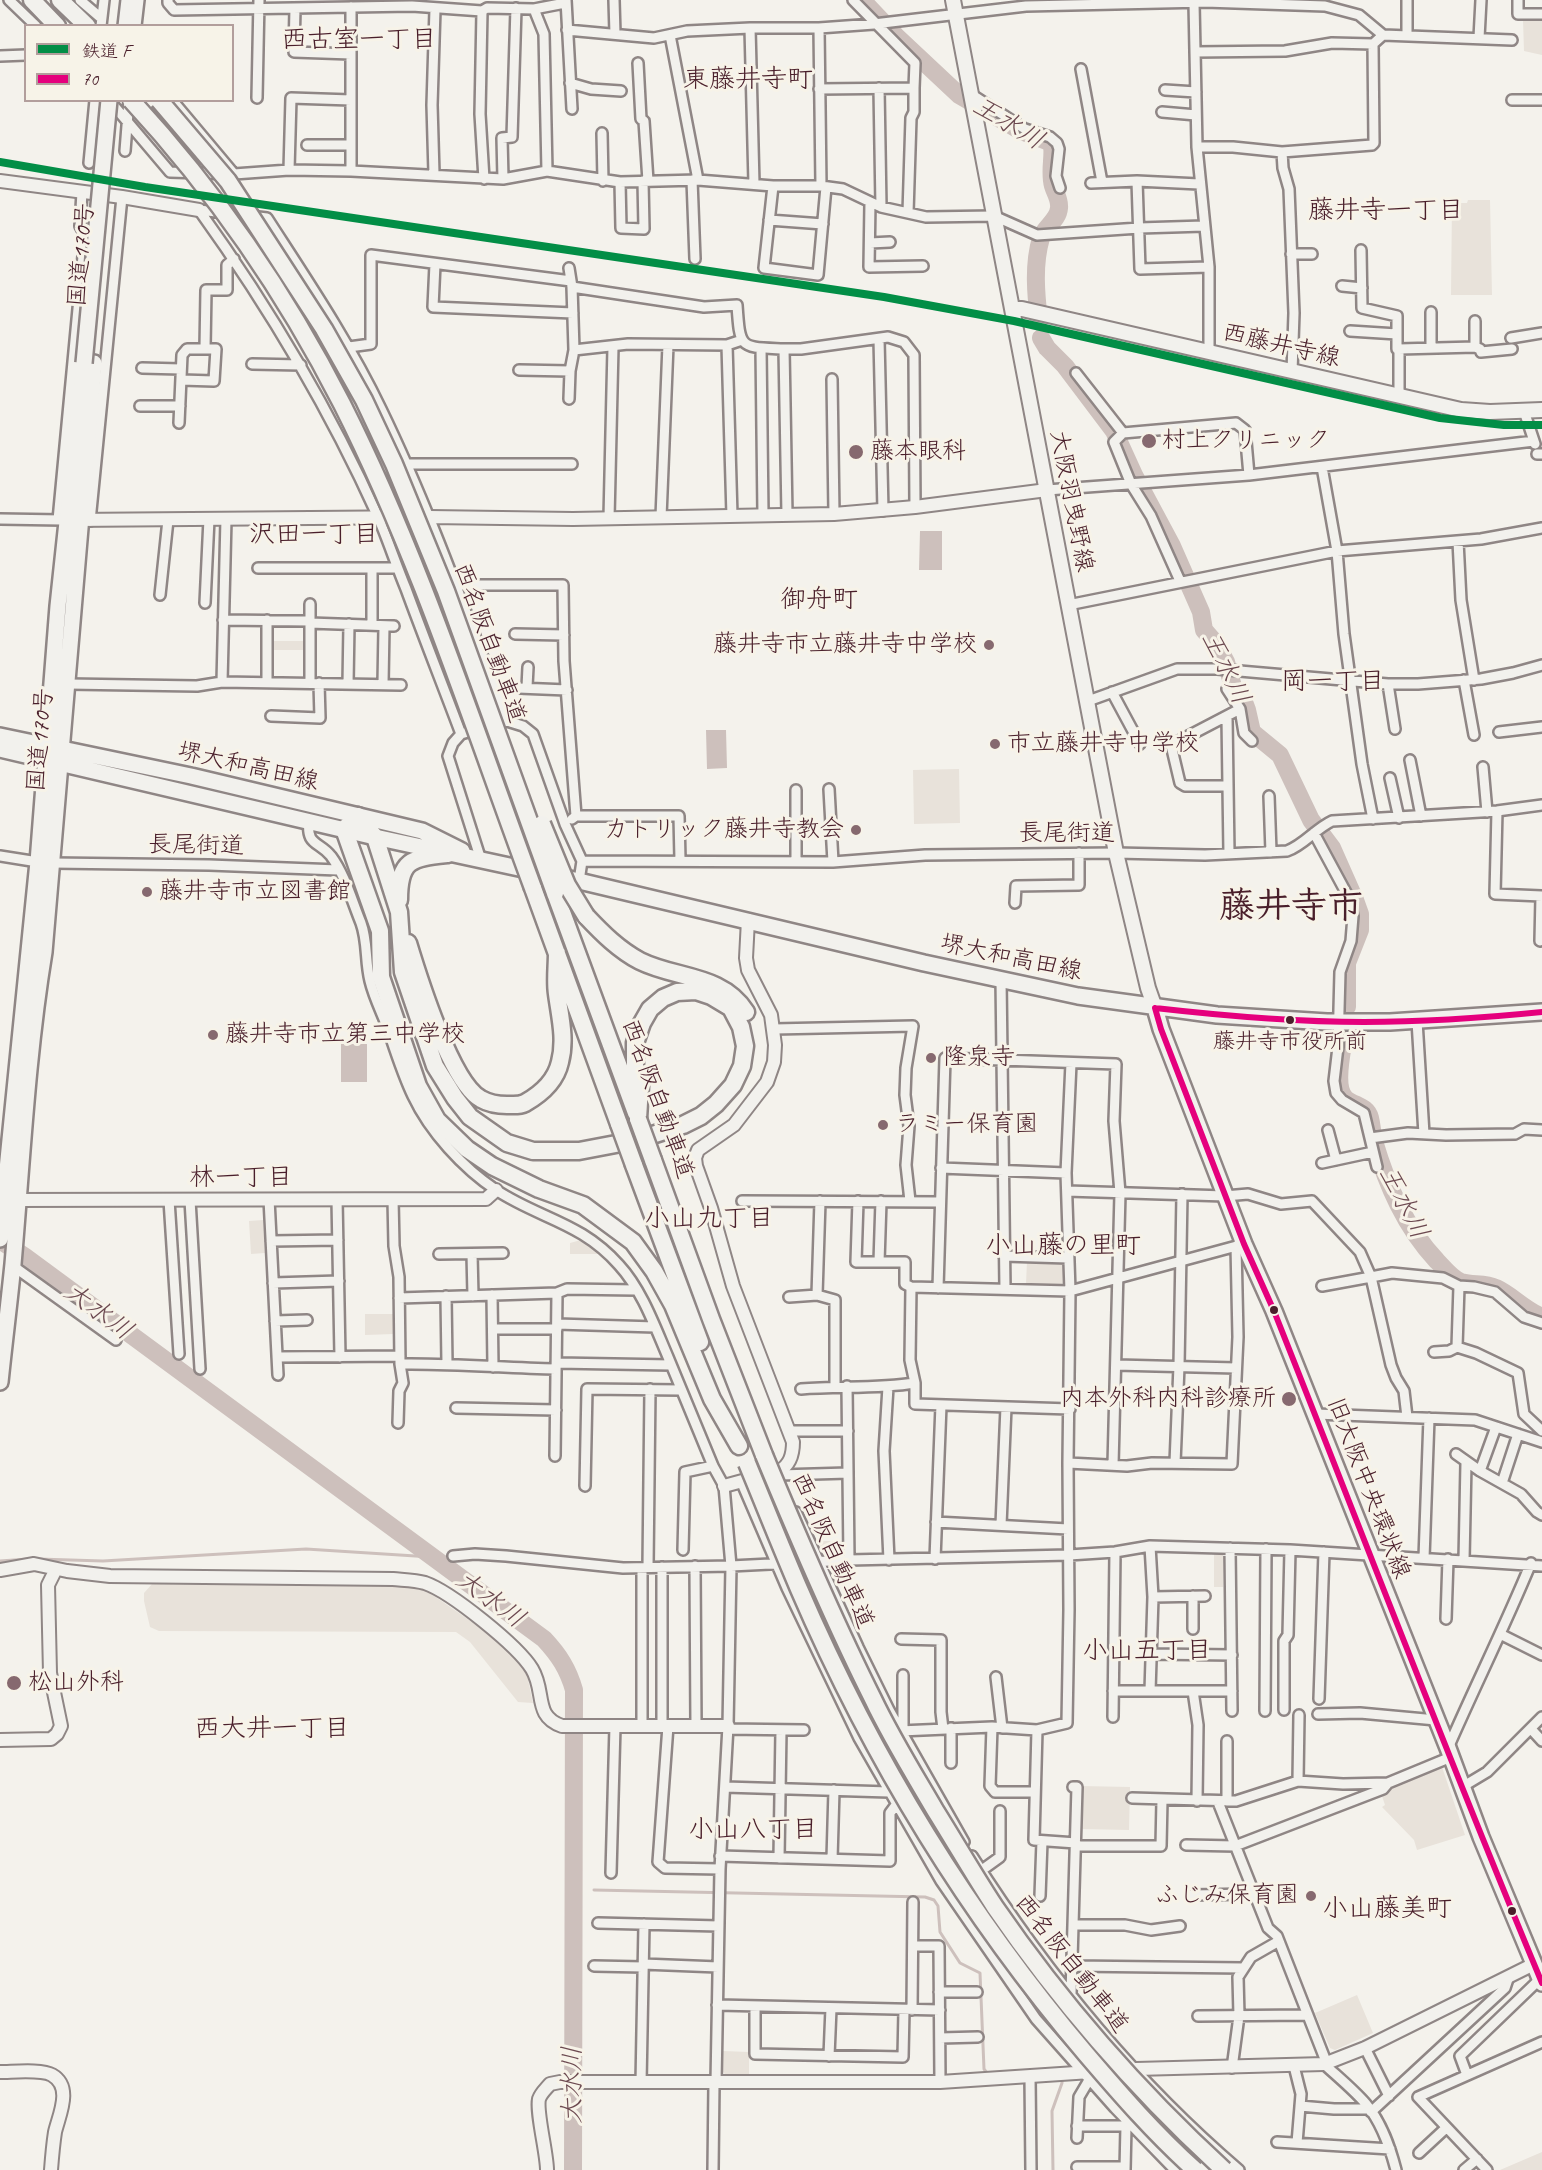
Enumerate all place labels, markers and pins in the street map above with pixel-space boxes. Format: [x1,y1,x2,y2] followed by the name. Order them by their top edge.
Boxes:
[1162,427,1330,455] place label: 村上クリニック
[1140,432,1158,450] marker: 村上クリニック
[870,438,966,466] place label: 藤本眼科
[847,443,865,461] marker: 藤本眼科
[713,631,977,659] place label: 藤井寺市立藤井寺中学校
[982,638,996,652] marker: 藤井寺市立藤井寺中学校
[1007,730,1199,758] place label: 市立藤井寺中学校
[988,737,1002,751] marker: 市立藤井寺中学校
[604,816,844,844] place label: カトリック藤井寺教会
[849,823,863,837] marker: カトリック藤井寺教会
[159,878,351,906] place label: 藤井寺市立図書館
[140,885,154,899] marker: 藤井寺市立図書館
[1284,1014,1296,1026] marker: 藤井寺市役所前
[225,1021,465,1049] place label: 藤井寺市立第三中学校
[206,1028,220,1042] marker: 藤井寺市立第三中学校
[1213,1029,1367,1055] place label: 藤井寺市役所前
[943,1044,1015,1072] place label: 隆泉寺
[924,1051,938,1065] marker: 隆泉寺
[895,1111,1039,1139] place label: ラミー保育園
[876,1118,890,1132] marker: ラミー保育園
[1268,1304,1280,1316] unlabelled marker
[1060,1385,1276,1413] place label: 内本外科内科診療所
[1280,1390,1298,1408] marker: 内本外科内科診療所
[28,1669,124,1697] place label: 松山外科
[5,1674,23,1692] marker: 松山外科
[1155,1882,1299,1910] place label: ふじみ保育園
[1304,1889,1318,1903] marker: ふじみ保育園
[1506,1905,1518,1917] unlabelled marker

